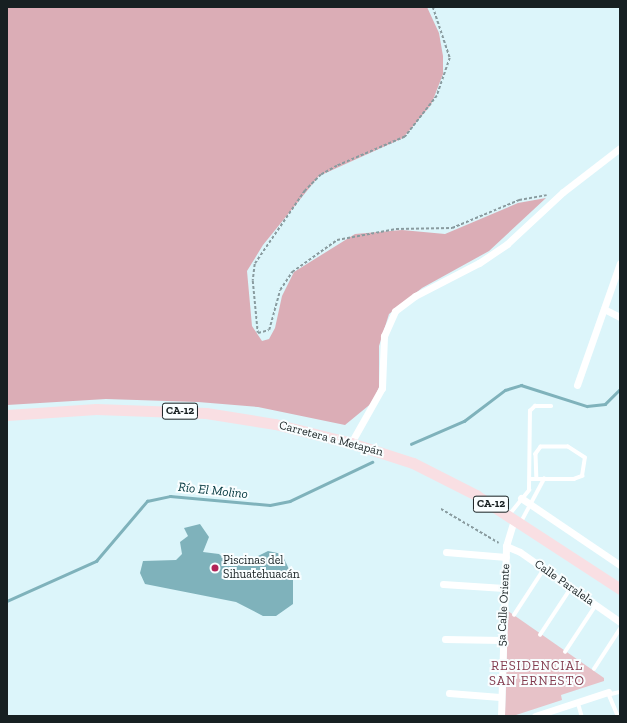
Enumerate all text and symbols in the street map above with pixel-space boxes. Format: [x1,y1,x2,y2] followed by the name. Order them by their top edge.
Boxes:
[161,402,199,420] road number: CA-12
[278,418,384,460] street label: Carretera a Metapán
[177,480,249,502] water label: Río El Molino
[472,495,510,513] road number: CA-12
[223,554,300,582] place label: Piscinas del Sihuatehuacán
[531,557,597,609] street label: Calle Paralela
[210,563,220,573] marker: Piscinas del Sihuatehuacán
[495,563,513,647] street label: 5a Calle Oriente
[489,659,585,690] district label: RESIDENCIAL SAN ERNESTO

